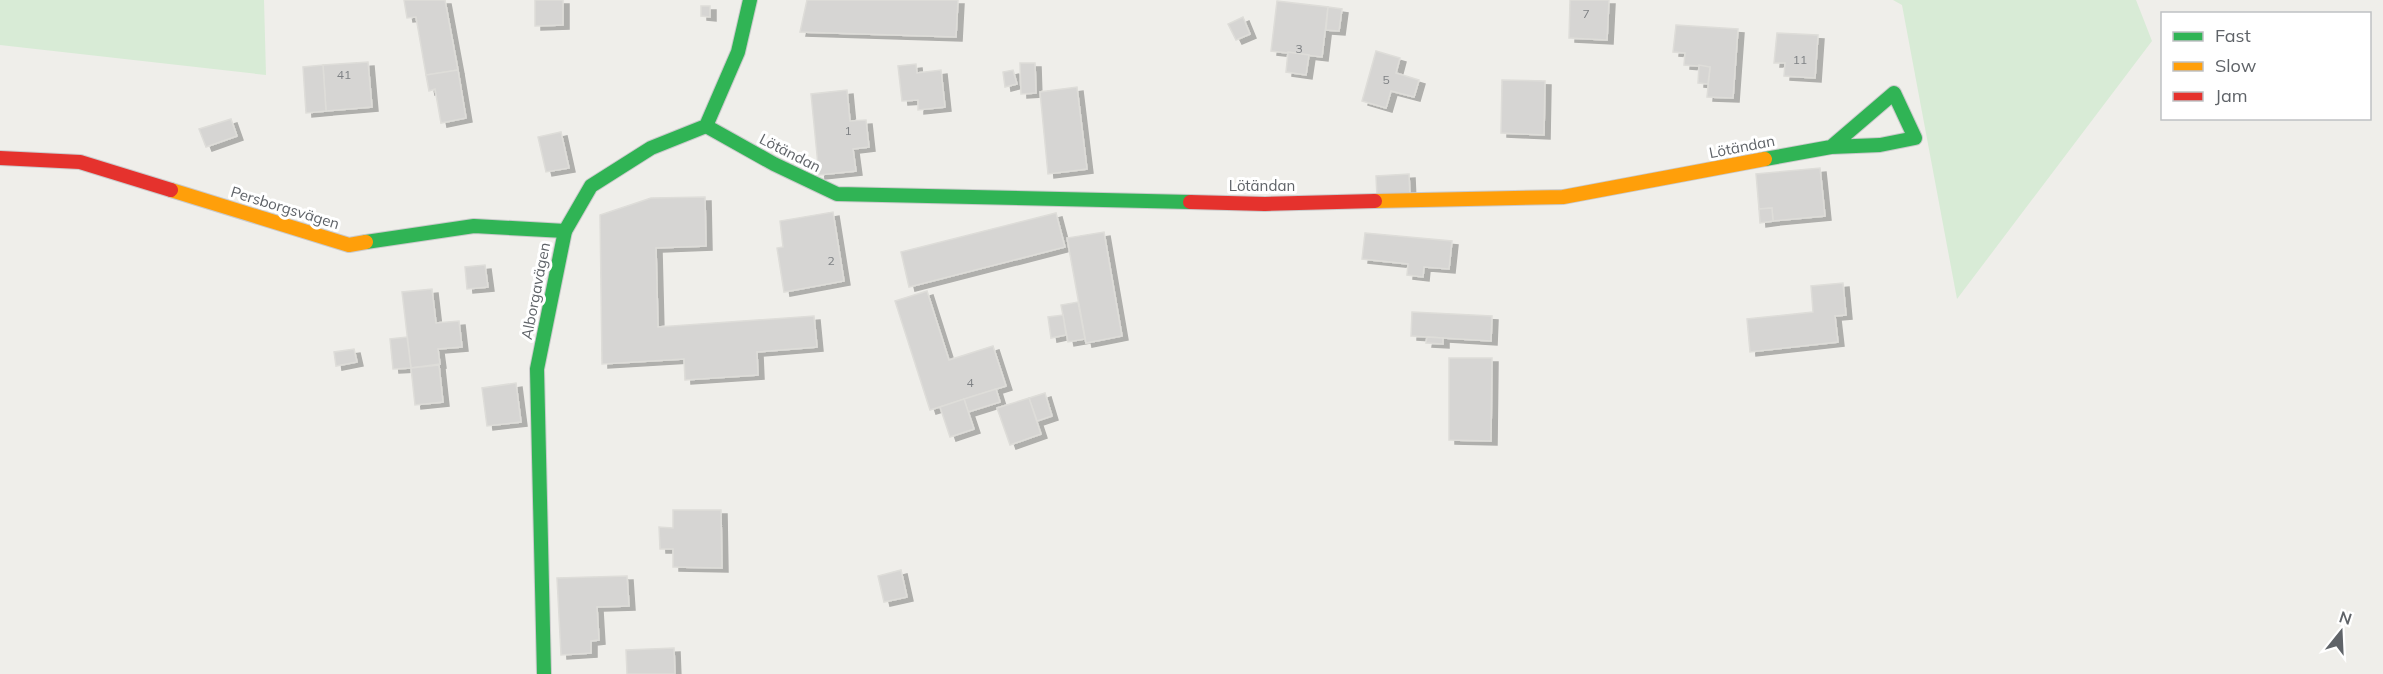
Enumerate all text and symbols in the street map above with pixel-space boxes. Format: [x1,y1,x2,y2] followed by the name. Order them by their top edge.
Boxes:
[1582,6,1590,21] house number: 7
[2161,12,2371,120] legend
[2215,24,2251,47] text: Fast
[1295,41,1303,56] house number: 3
[1793,52,1807,67] house number: 11
[2215,54,2257,77] text: Slow
[337,67,351,82] house number: 41
[1382,72,1390,87] house number: 5
[2215,84,2248,107] text: Jam
[844,123,852,138] house number: 1
[756,129,824,176] street label: Lötändan
[1707,131,1776,162] street label: Lötändan
[1229,176,1295,195] street label: Lötändan
[229,182,342,233] street label: Persborgsvägen
[517,241,554,341] street label: Alborgavägen
[827,253,835,268] house number: 2
[966,375,974,390] house number: 4
[2311,602,2371,662] north arrow
[2337,606,2354,629] text: N

